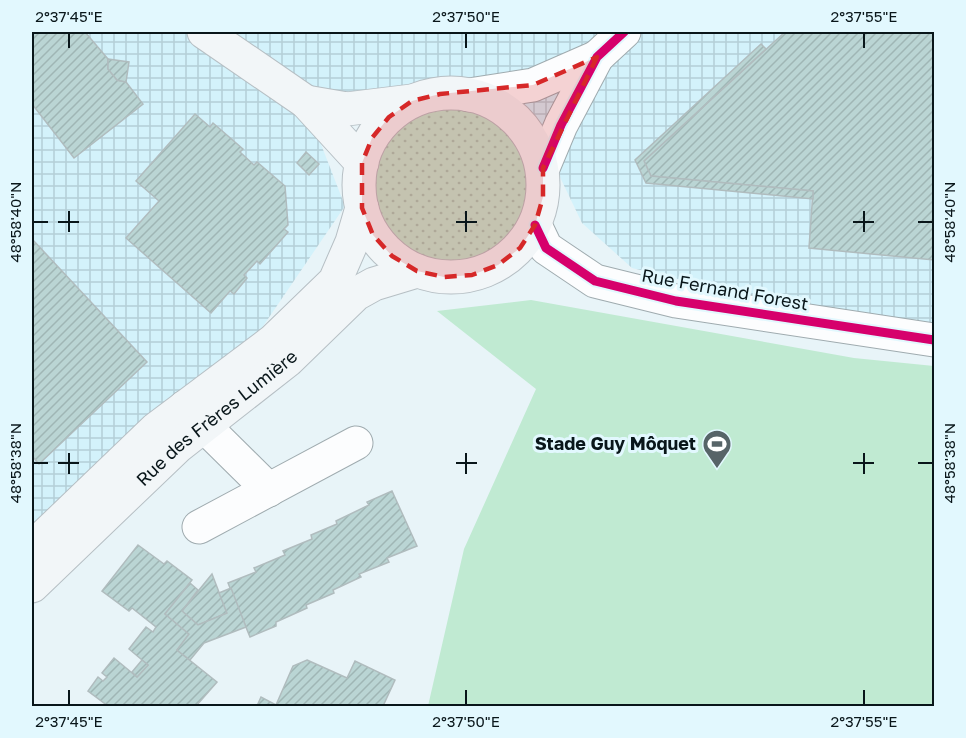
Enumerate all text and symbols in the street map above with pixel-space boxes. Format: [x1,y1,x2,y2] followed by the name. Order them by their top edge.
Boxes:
[35,7,103,25] text: 2°37'45"E
[432,7,500,25] text: 2°37'50"E
[831,7,897,25] text: 2°37'55"E
[6,181,24,263] text: 48°58'40"N
[940,181,958,263] text: 48°58'40"N
[640,264,810,315] street label: Rue Fernand Forest
[131,345,301,490] street label: Rue des Frères Lumière
[6,423,24,503] text: 48°58'38"N
[940,423,958,503] text: 48°58'38"N
[701,428,733,470] sports icon: Stade Guy Môquet
[535,432,696,454] place label: Stade Guy Môquet
[35,712,103,730] text: 2°37'45"E
[432,712,500,730] text: 2°37'50"E
[831,712,897,730] text: 2°37'55"E

